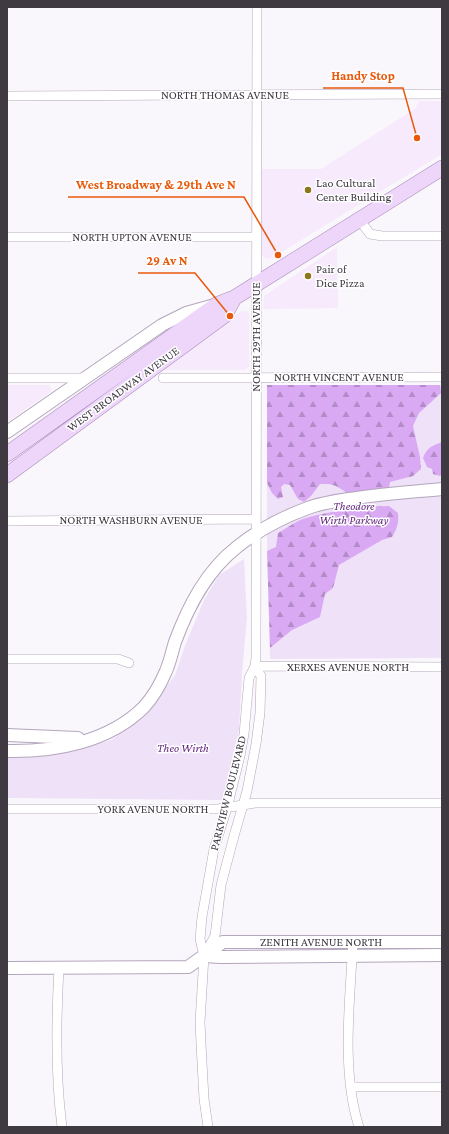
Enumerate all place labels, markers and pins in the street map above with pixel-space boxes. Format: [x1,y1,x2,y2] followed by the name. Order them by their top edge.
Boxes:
[323,63,403,88] callout: Handy Stop
[68,172,244,197] callout: West Broadway & 29th Ave N
[316,176,392,204] place label: Lao Cultural Center Building
[303,185,313,195] marker: Lao Cultural Center Building
[138,248,195,273] callout: 29 Av N
[316,262,365,290] place label: Pair of Dice Pizza
[303,271,313,281] marker: Pair of Dice Pizza

